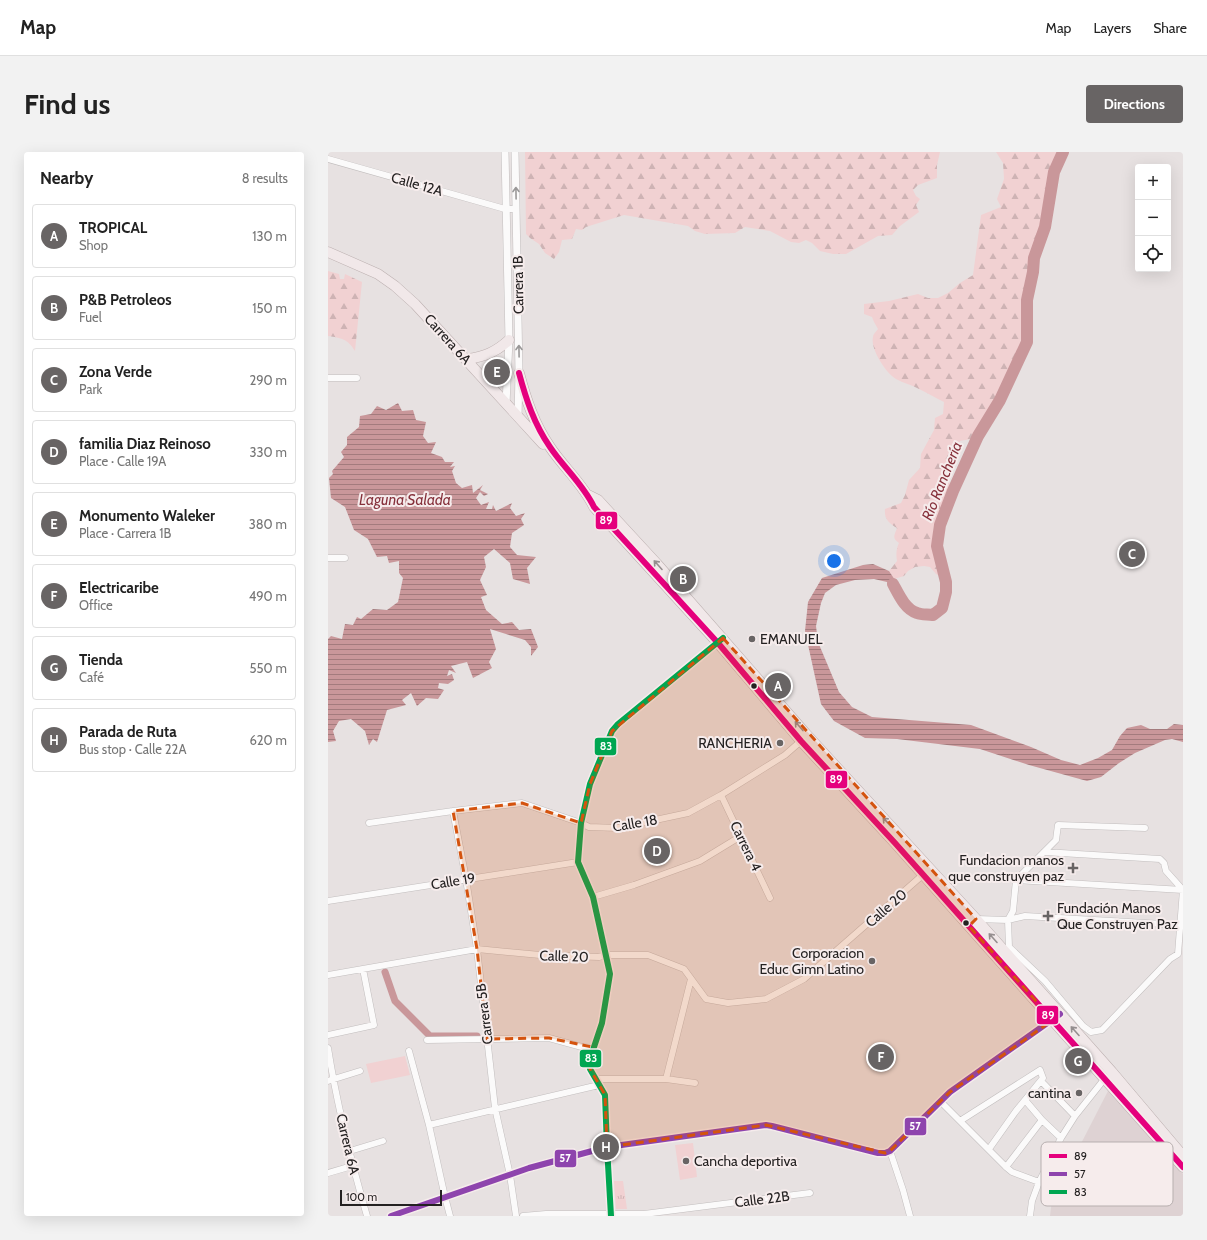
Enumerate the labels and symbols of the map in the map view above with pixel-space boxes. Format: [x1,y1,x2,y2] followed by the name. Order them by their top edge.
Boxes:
[389,168,445,200] street label: Calle 12A
[512,187,520,200] one-way arrow
[508,256,528,314] street label: Carrera 1B
[421,310,476,368] street label: Carrera 6A
[515,345,523,358] one-way arrow
[484,357,510,387] pin: E
[918,439,966,523] water label: Río Ranchería
[359,491,451,509] water label: Laguna Salada
[595,511,618,530] line badge: 89
[600,513,612,527] text: 89
[1119,539,1145,569] pin: C
[824,551,844,571] your location
[653,560,663,570] one-way arrow
[670,564,696,594] pin: B
[760,630,823,648] place label: EMANUEL
[747,634,757,644] marker: EMANUEL
[765,671,791,701] pin: A
[749,681,759,691] unlabelled marker
[794,720,803,731] one-way arrow
[698,734,772,752] place label: RANCHERIA
[594,737,617,756] line badge: 83
[775,738,785,748] marker: RANCHERIA
[600,739,612,753] text: 83
[825,770,848,789] line badge: 89
[830,772,842,786] text: 89
[611,810,659,836] street label: Calle 18
[882,816,891,827] one-way arrow
[726,818,766,874] street label: Carrera 4
[644,836,670,866] pin: D
[948,851,1064,885] place label: Fundacion manos que construyen paz
[1067,862,1079,874] marker: Fundacion manos que construyen paz
[430,869,477,893] street label: Calle 19
[861,885,911,931] street label: Calle 20
[1057,899,1178,933] place label: Fundación Manos Que Construyen Paz
[1042,910,1054,922] marker: Fundación Manos Que Construyen Paz
[961,918,971,928] unlabelled marker
[989,934,998,944] one-way arrow
[760,944,864,978] place label: Corporacion Educ Gimn Latino
[539,946,589,966] street label: Calle 20
[867,956,877,966] marker: Corporacion Educ Gimn Latino
[471,982,497,1046] street label: Carrera 5B
[1036,1005,1059,1025] line badge: 89
[1042,1008,1054,1022] text: 89
[1071,1026,1080,1036] one-way arrow
[868,1042,894,1072] pin: F
[1065,1046,1091,1076] pin: G
[579,1049,602,1068] line badge: 83
[585,1051,597,1065] text: 83
[1028,1084,1071,1102] place label: cantina
[1074,1088,1084,1098] marker: cantina
[332,1112,364,1177] street label: Carrera 6A
[904,1117,927,1136] line badge: 57
[909,1119,921,1133] text: 57
[593,1132,619,1162] pin: H
[1041,1142,1173,1206] legend
[554,1149,577,1168] line badge: 57
[1074,1149,1087,1163] text: 89
[559,1151,571,1165] text: 57
[694,1152,797,1170] place label: Cancha deportiva
[681,1156,691,1166] marker: Cancha deportiva
[1074,1167,1086,1181] text: 57
[1074,1185,1087,1199] text: 83
[733,1187,791,1211] street label: Calle 22B
[340,1188,442,1207] scale bar

